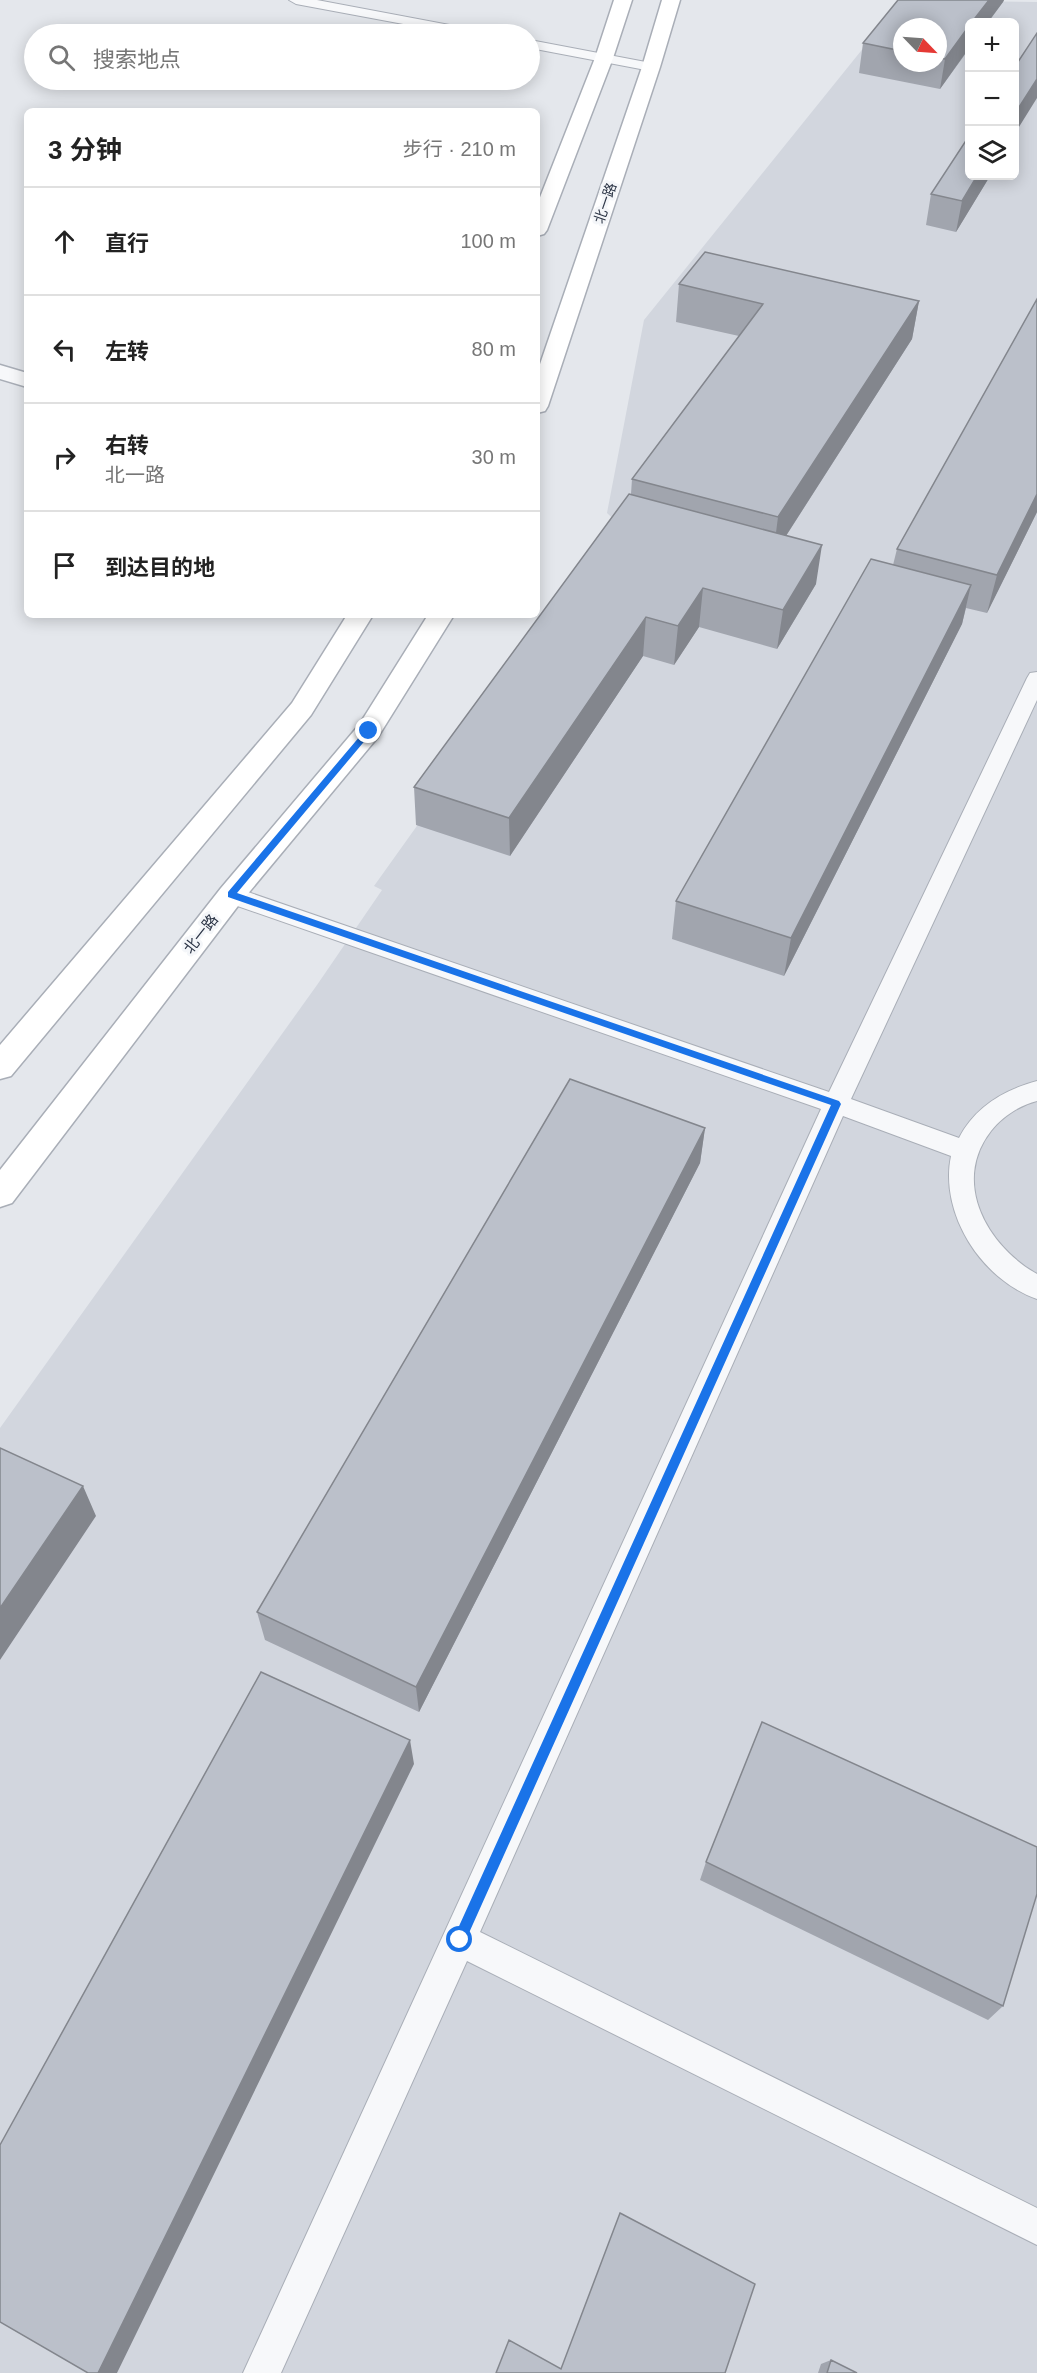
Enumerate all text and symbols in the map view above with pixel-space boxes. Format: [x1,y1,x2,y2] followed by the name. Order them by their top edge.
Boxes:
[893,18,947,72] north arrow
[965,18,1019,180] map controls
[965,18,1019,72] button: +
[24,24,540,90] search box
[45,41,78,74] icon: search
[93,47,181,72] text: 搜索地点
[965,72,1019,126] button: −
[965,126,1019,180] button: layers
[48,135,122,165] text: 3 分钟
[403,138,516,160] text: 步行 · 210 m
[591,181,619,225] street label: 北一路
[48,225,81,258] icon: ahead
[460,230,516,252] text: 100 m
[105,231,149,256] text: 直行
[48,333,81,366] icon: left
[472,338,516,360] text: 80 m
[105,339,149,364] text: 左转
[105,433,149,458] text: 右转
[48,441,81,474] icon: right
[472,446,516,468] text: 30 m
[105,464,165,486] text: 北一路
[48,549,81,582] icon: arrive
[105,555,215,580] text: 到达目的地
[355,717,381,743] route end
[180,911,221,957] street label: 北一路
[446,1926,472,1952] route start

